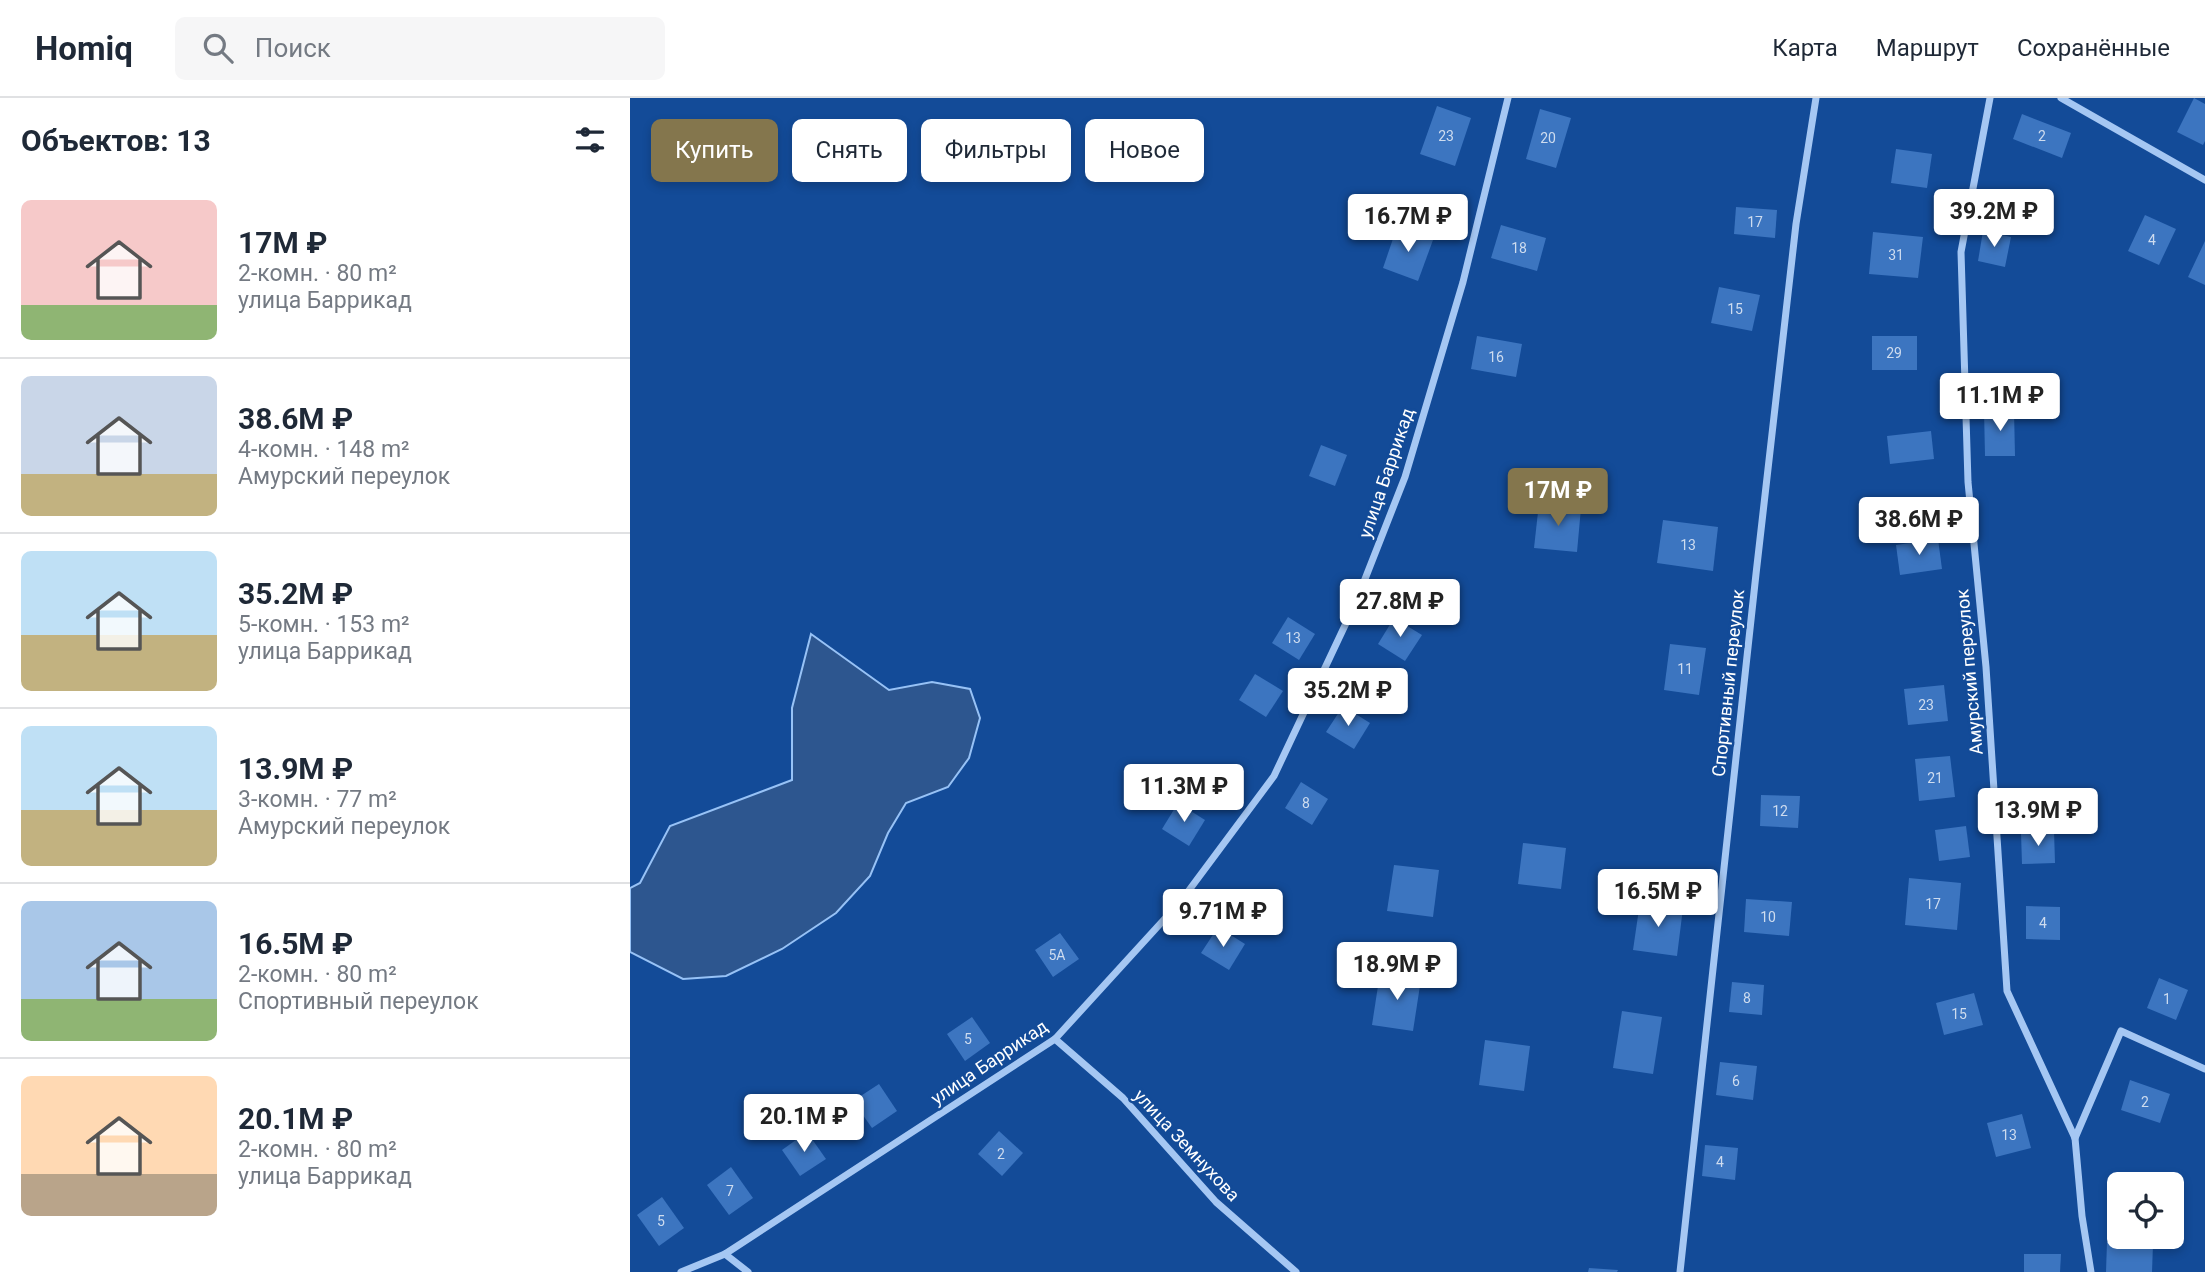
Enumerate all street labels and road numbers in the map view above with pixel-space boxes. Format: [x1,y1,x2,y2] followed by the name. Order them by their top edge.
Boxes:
[1354,405,1418,541] street label: улица Баррикад
[1708,588,1748,778] street label: Спортивный переулок
[1951,588,1987,756] street label: Амурский переулок
[927,1015,1051,1109] street label: улица Баррикад
[1130,1085,1244,1205] street label: улица Земнухова

